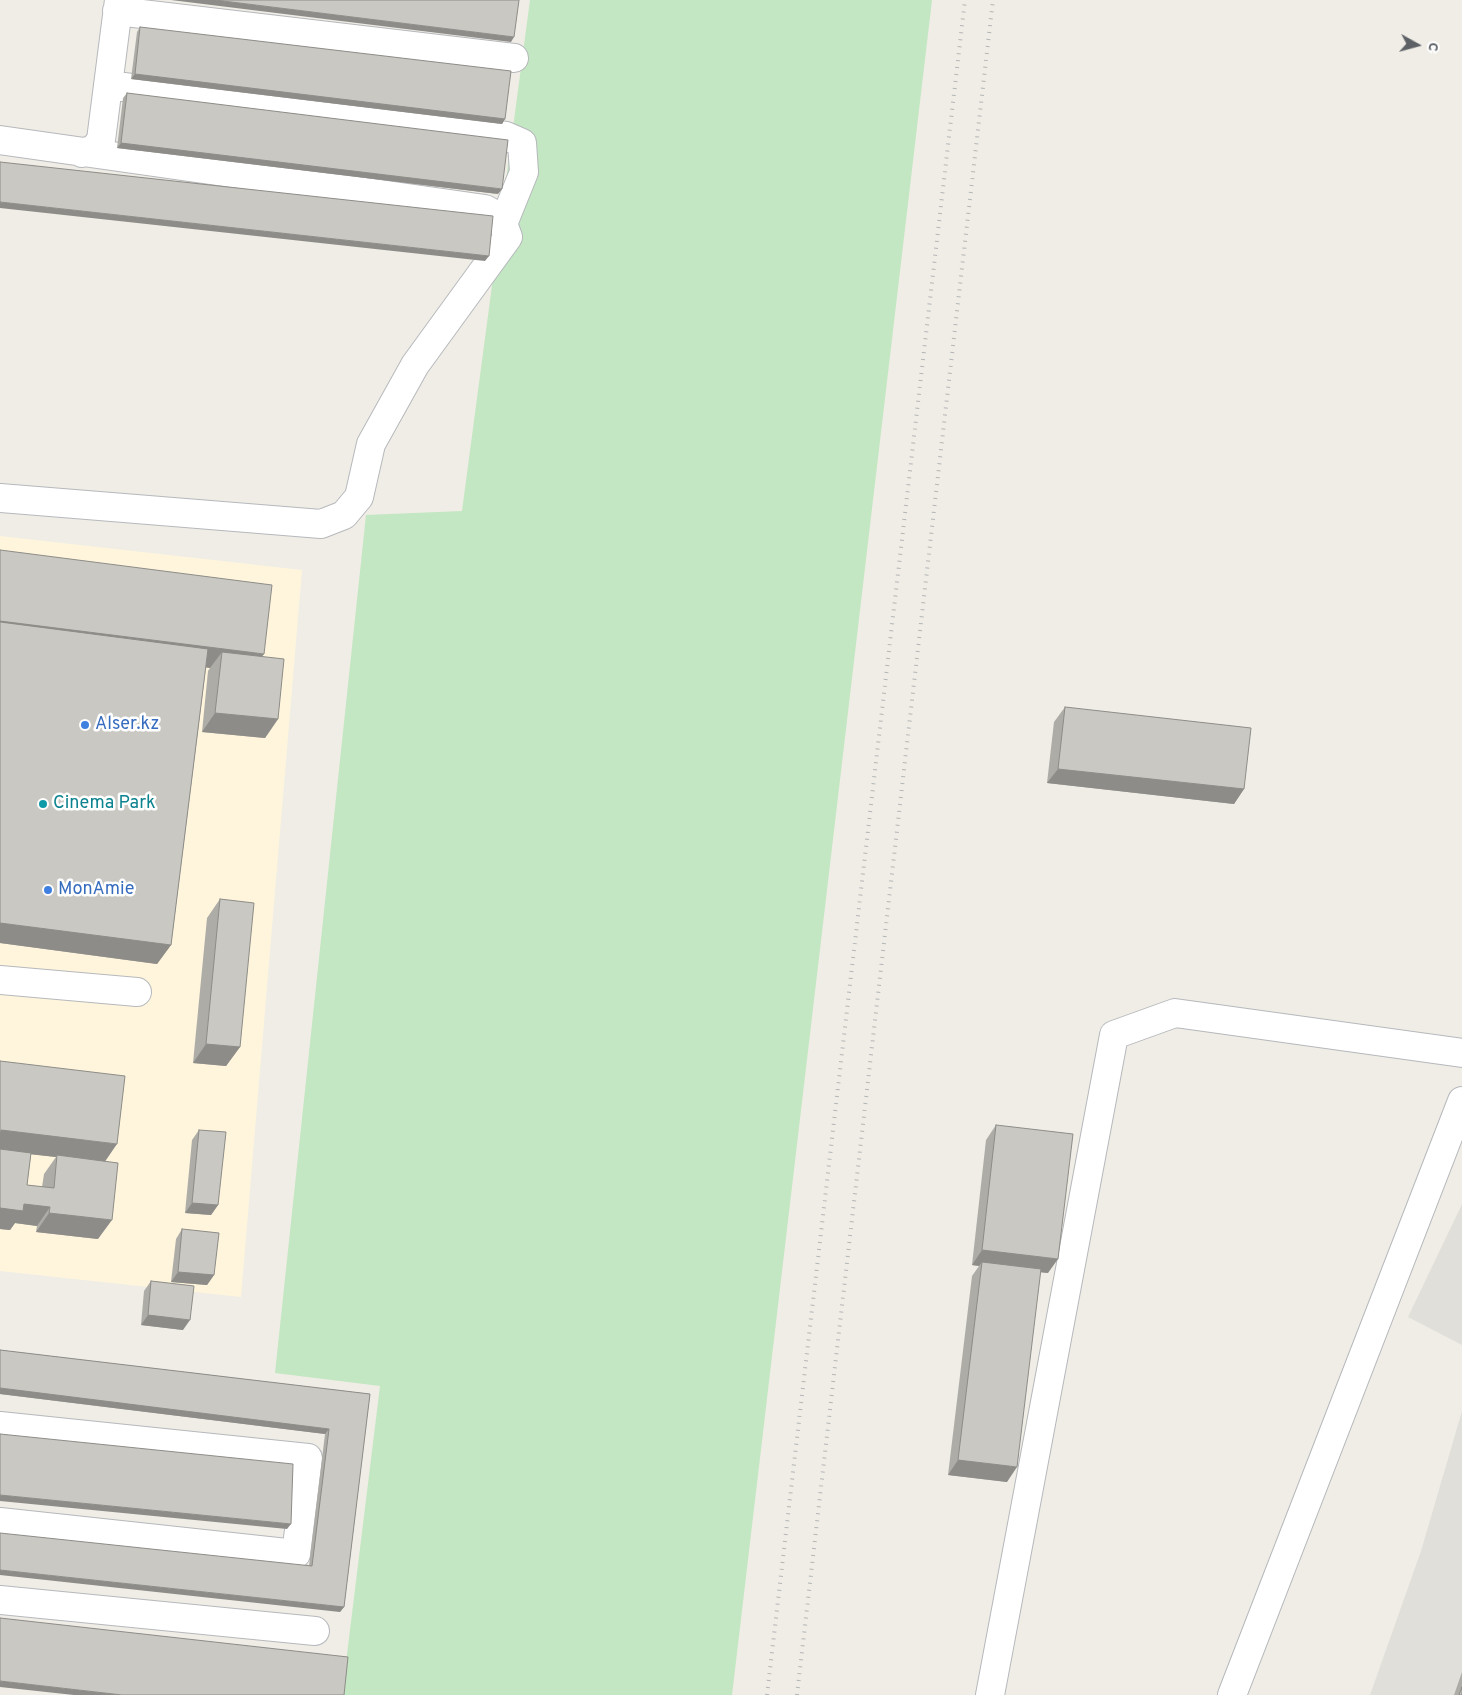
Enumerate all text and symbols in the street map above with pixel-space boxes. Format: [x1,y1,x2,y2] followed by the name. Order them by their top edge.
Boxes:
[1392,20,1442,70] north arrow
[1423,41,1441,52] text: С
[95,714,159,736] place label: Alser.kz
[79,719,91,731] marker: Alser.kz
[53,793,156,815] place label: Cinema Park
[37,798,49,810] marker: Cinema Park
[58,879,134,901] place label: MonAmie
[42,884,54,896] marker: MonAmie

